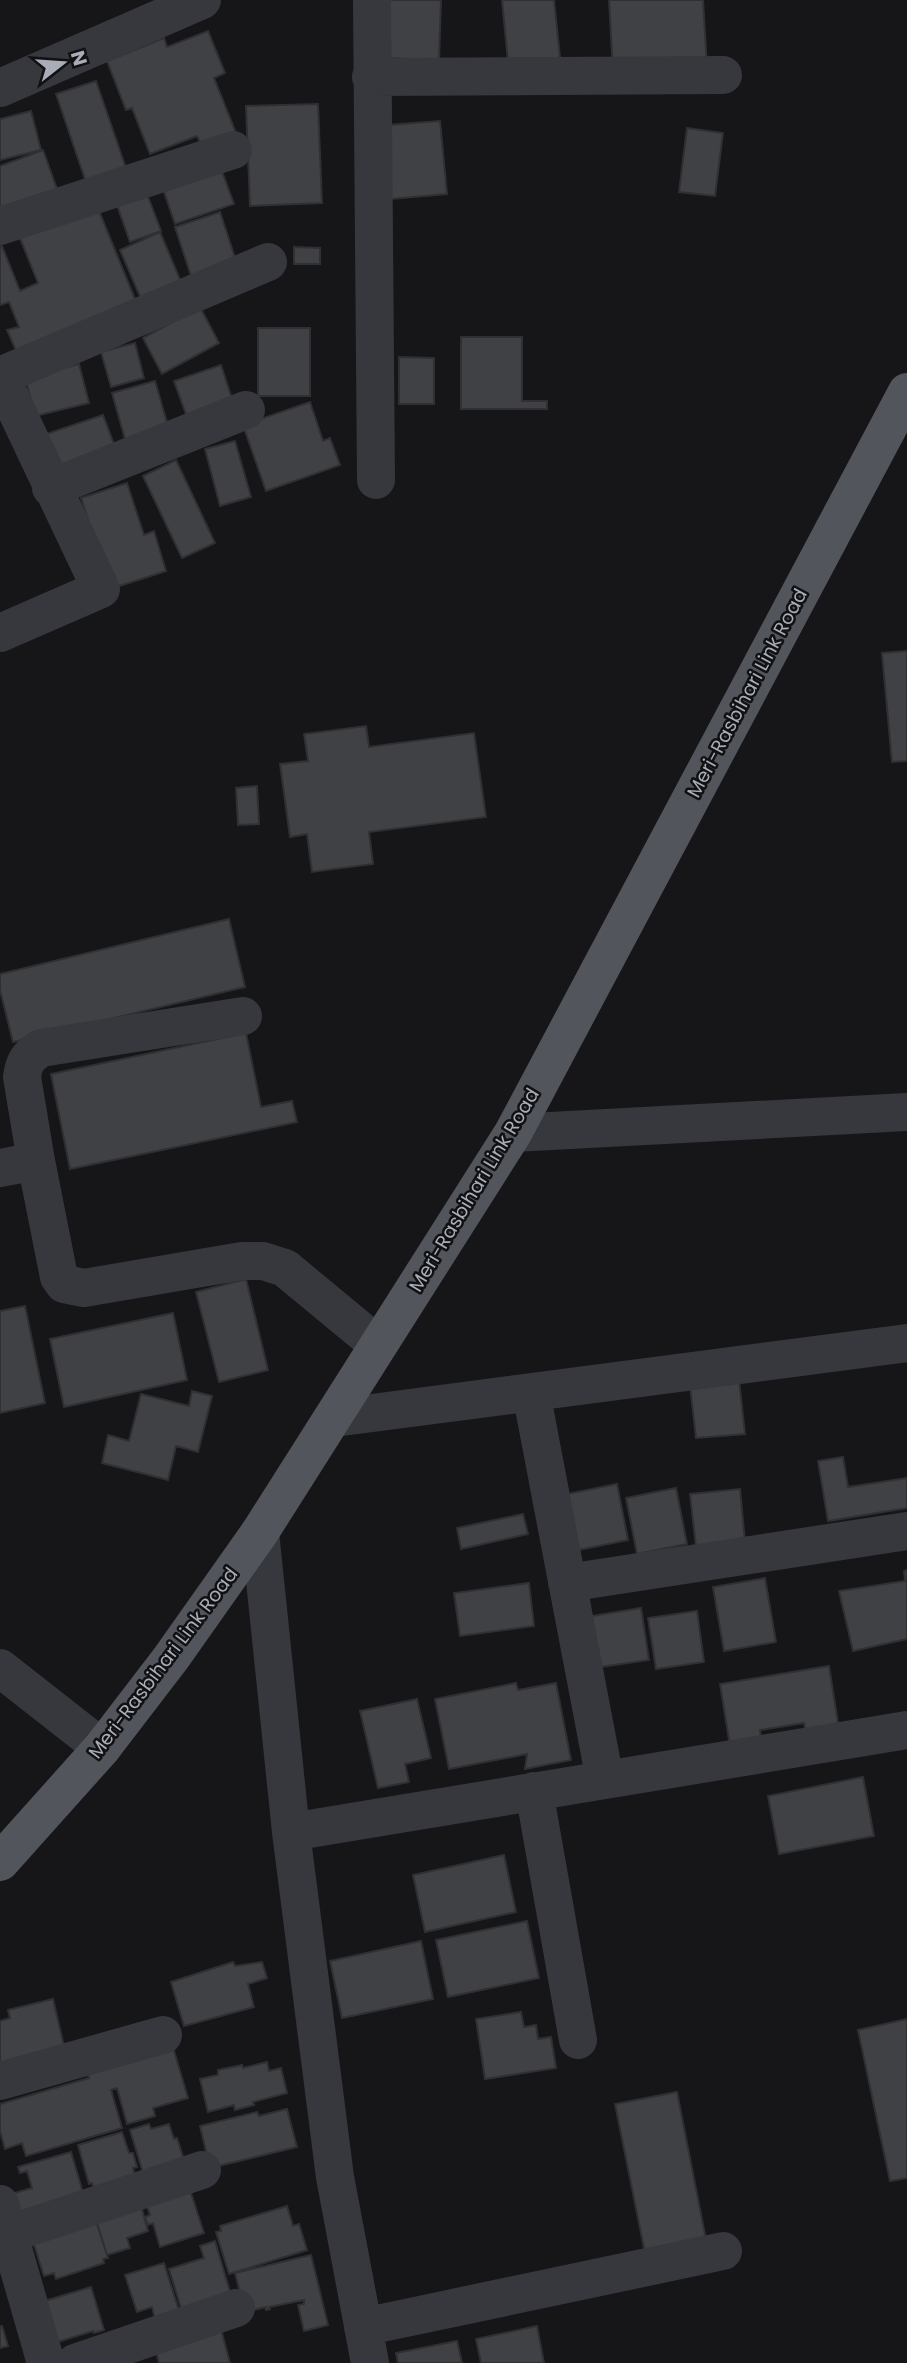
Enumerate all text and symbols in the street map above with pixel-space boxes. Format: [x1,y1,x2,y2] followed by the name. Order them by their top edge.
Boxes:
[28,28,98,98] north arrow
[64,47,94,69] text: N
[680,584,814,802] street label: Meri-Rasbihari Link Road
[402,1083,546,1297] street label: Meri-Rasbihari Link Road
[82,1562,244,1764] street label: Meri-Rasbihari Link Road

